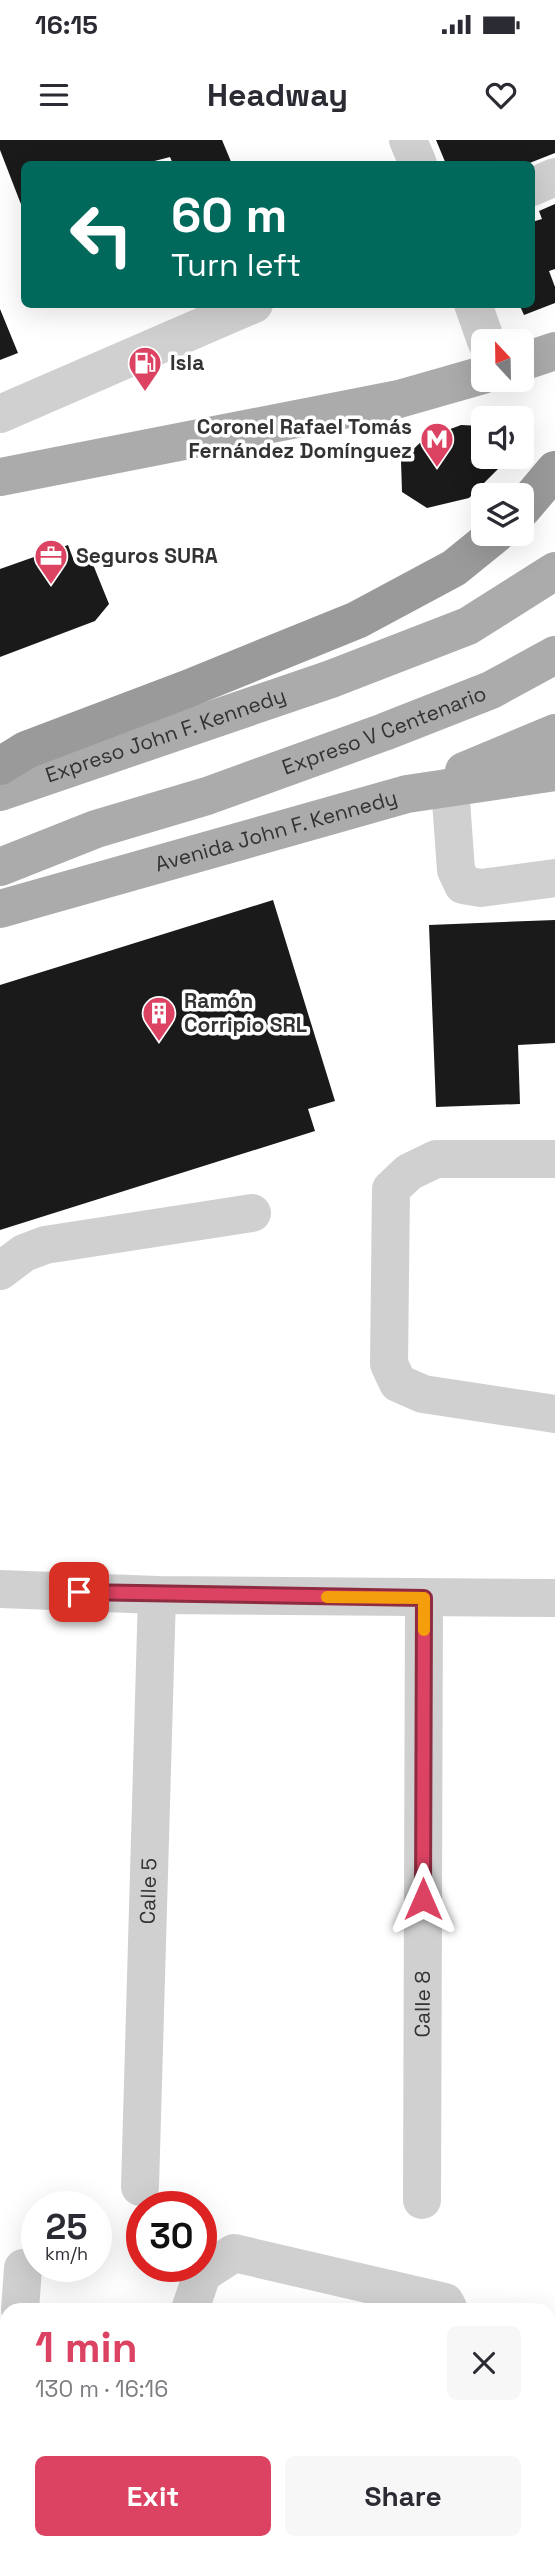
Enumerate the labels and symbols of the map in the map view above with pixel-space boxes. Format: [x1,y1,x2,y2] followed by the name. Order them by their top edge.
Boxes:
[471,329,534,392] north arrow
[126,344,164,393] fuel station icon: Isla
[170,349,204,376] place label: Isla
[188,413,412,464] place label: Coronel Rafael Tomás Fernández Domínguez
[418,420,456,469] metro station icon: Coronel Rafael Tomás Fernández Domínguez
[32,537,70,586] office icon: Seguros SURA
[76,542,218,569] place label: Seguros SURA
[278,679,490,781] street label: Expreso V Centenario
[42,681,289,789] street label: Expreso John F. Kennedy
[152,783,400,878] street label: Avenida John F. Kennedy
[184,987,307,1038] place label: Ramón Corripio SRL
[140,994,178,1043] building icon: Ramón Corripio SRL
[49,1562,109,1622] pin
[134,1858,162,1925] street label: Calle 5
[386,1862,460,1936] position arrow
[409,1971,436,2037] street label: Calle 8
[126,2191,217,2282] speed limit sign: 30

